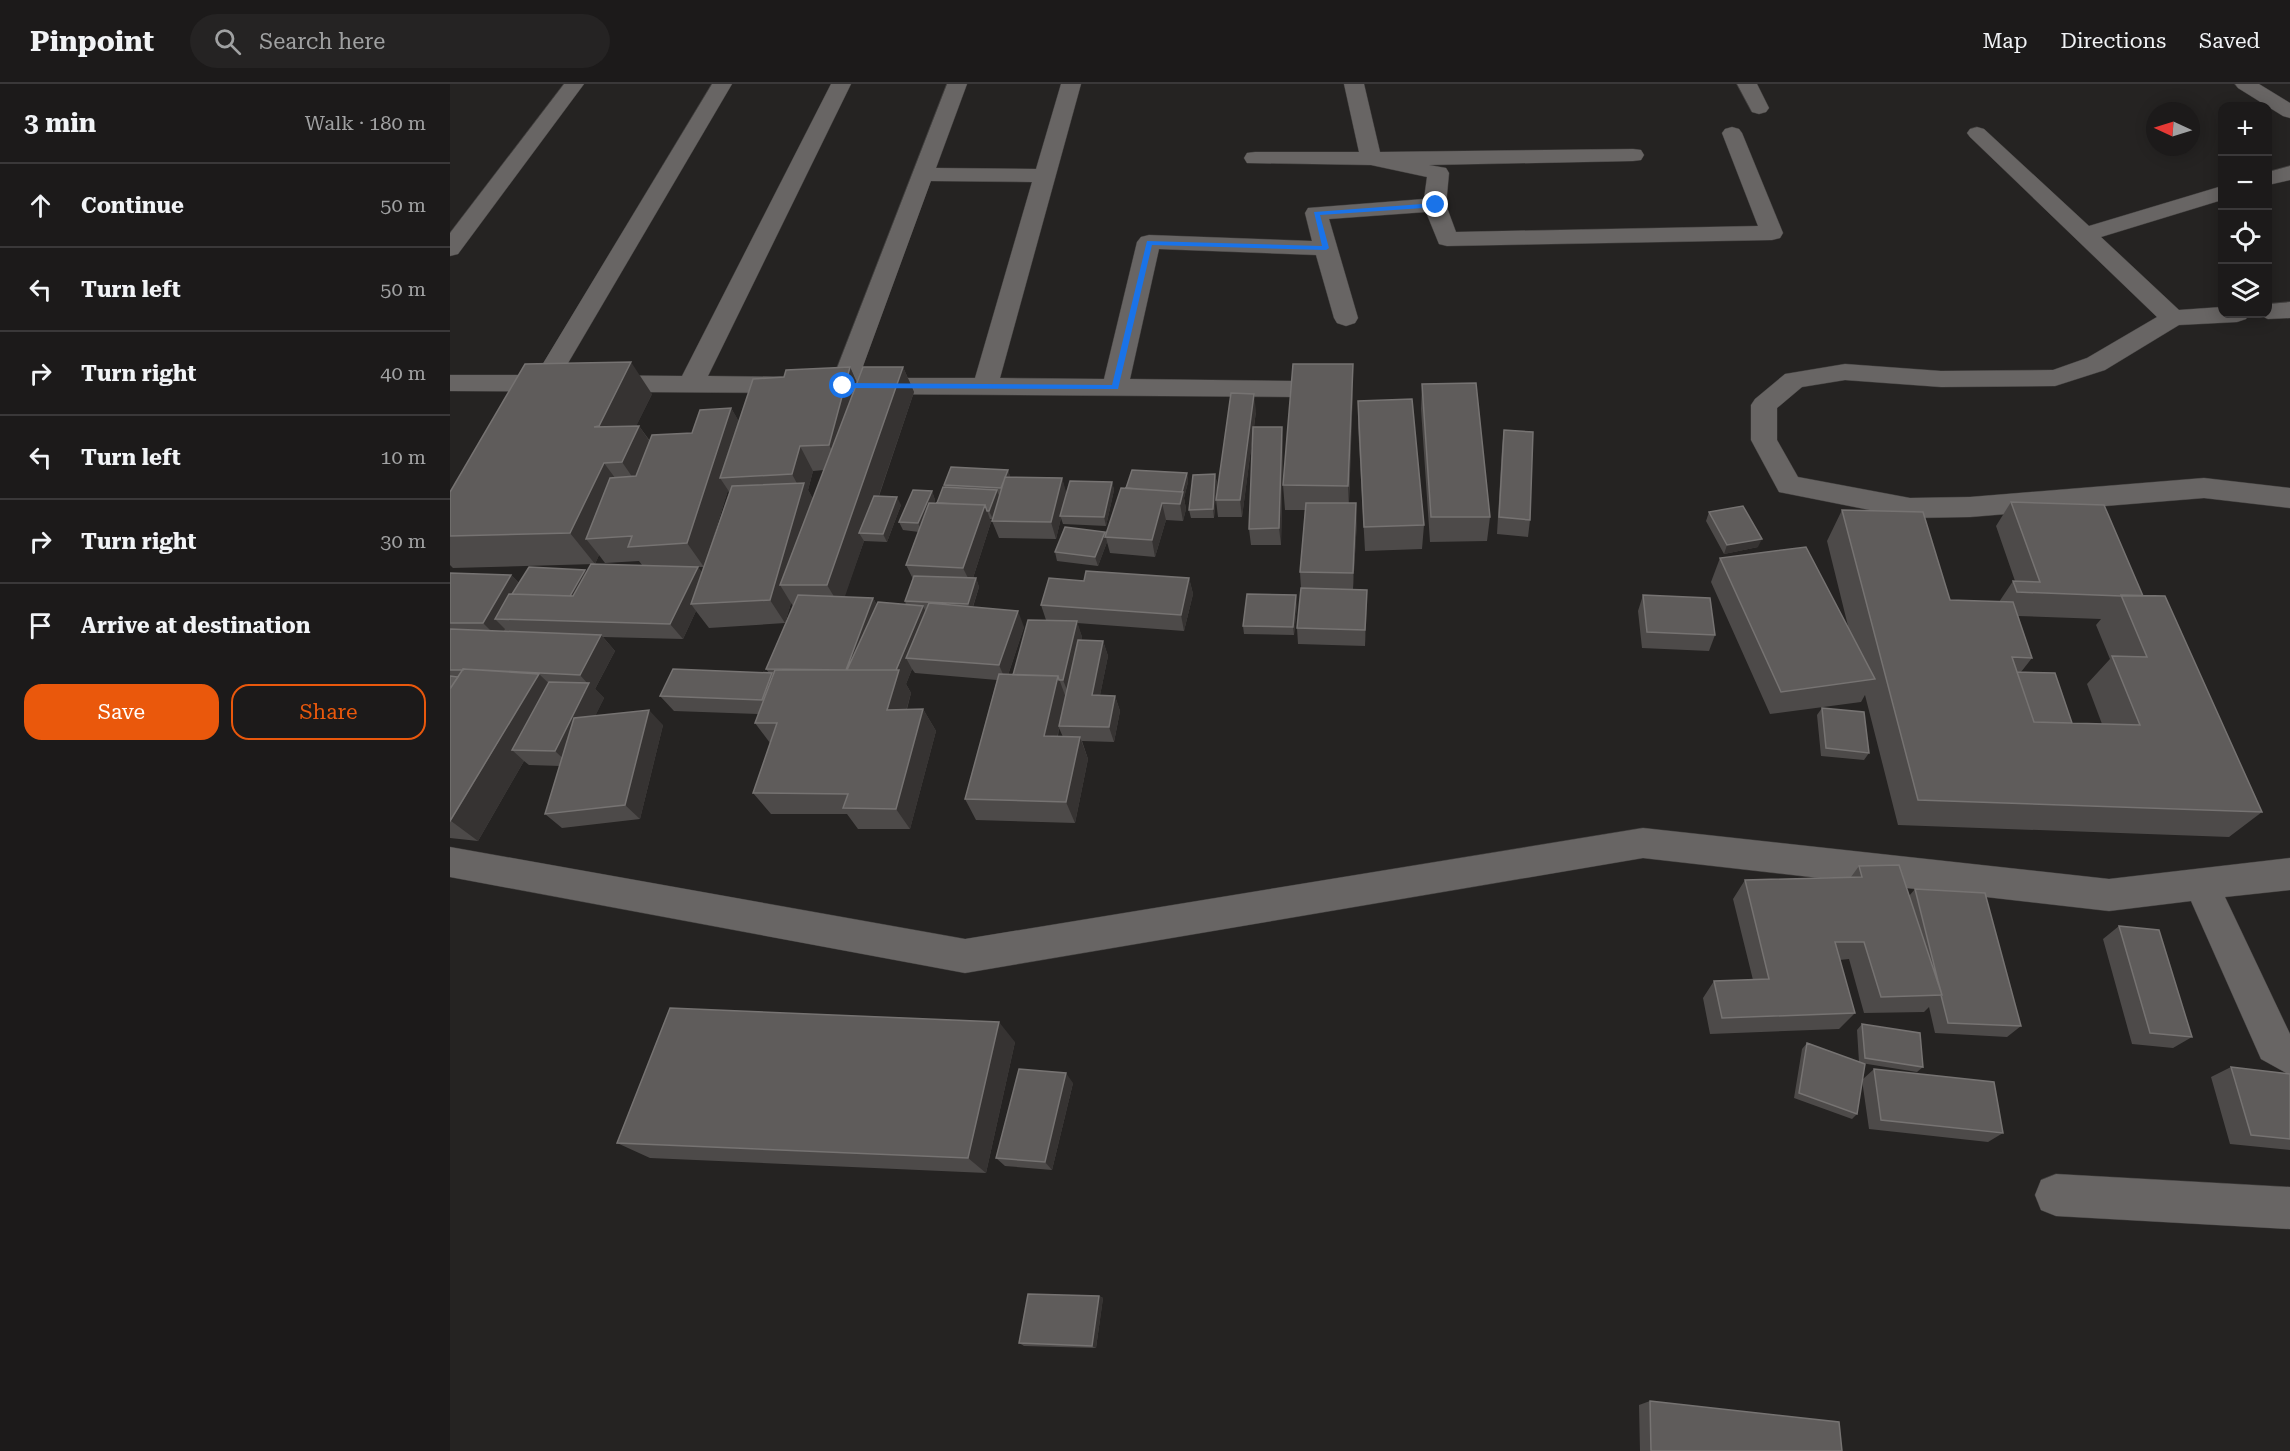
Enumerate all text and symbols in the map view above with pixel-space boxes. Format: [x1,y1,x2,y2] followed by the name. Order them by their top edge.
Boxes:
[190,14,610,68] search box
[30,25,154,58] text: Pinpoint
[211,25,244,58] icon: search
[259,29,385,54] text: Search here
[1983,29,2027,53] text: Map
[2060,29,2166,53] text: Directions
[2199,29,2260,53] text: Saved
[2146,102,2200,156] north arrow
[2218,102,2272,318] map controls
[2218,102,2272,156] button: +
[24,108,96,138] text: 3 min
[305,111,426,135] text: Walk · 180 m
[2218,156,2272,210] button: −
[24,189,57,222] icon: ahead
[1422,191,1448,217] route end
[81,193,184,218] text: Continue
[380,193,426,217] text: 50 m
[2218,210,2272,264] button: locate
[2218,264,2272,318] button: layers
[24,273,57,306] icon: left
[81,277,181,302] text: Turn left
[380,277,426,301] text: 50 m
[24,357,57,390] icon: right
[81,361,196,386] text: Turn right
[380,361,426,385] text: 40 m
[829,372,855,398] route start
[24,441,57,474] icon: left
[81,445,181,470] text: Turn left
[380,445,426,469] text: 10 m
[24,525,57,558] icon: right
[81,529,196,554] text: Turn right
[380,529,426,553] text: 30 m
[24,609,57,642] icon: arrive
[81,613,310,638] text: Arrive at destination
[24,684,219,740] button: Save
[231,684,426,740] button: Share

